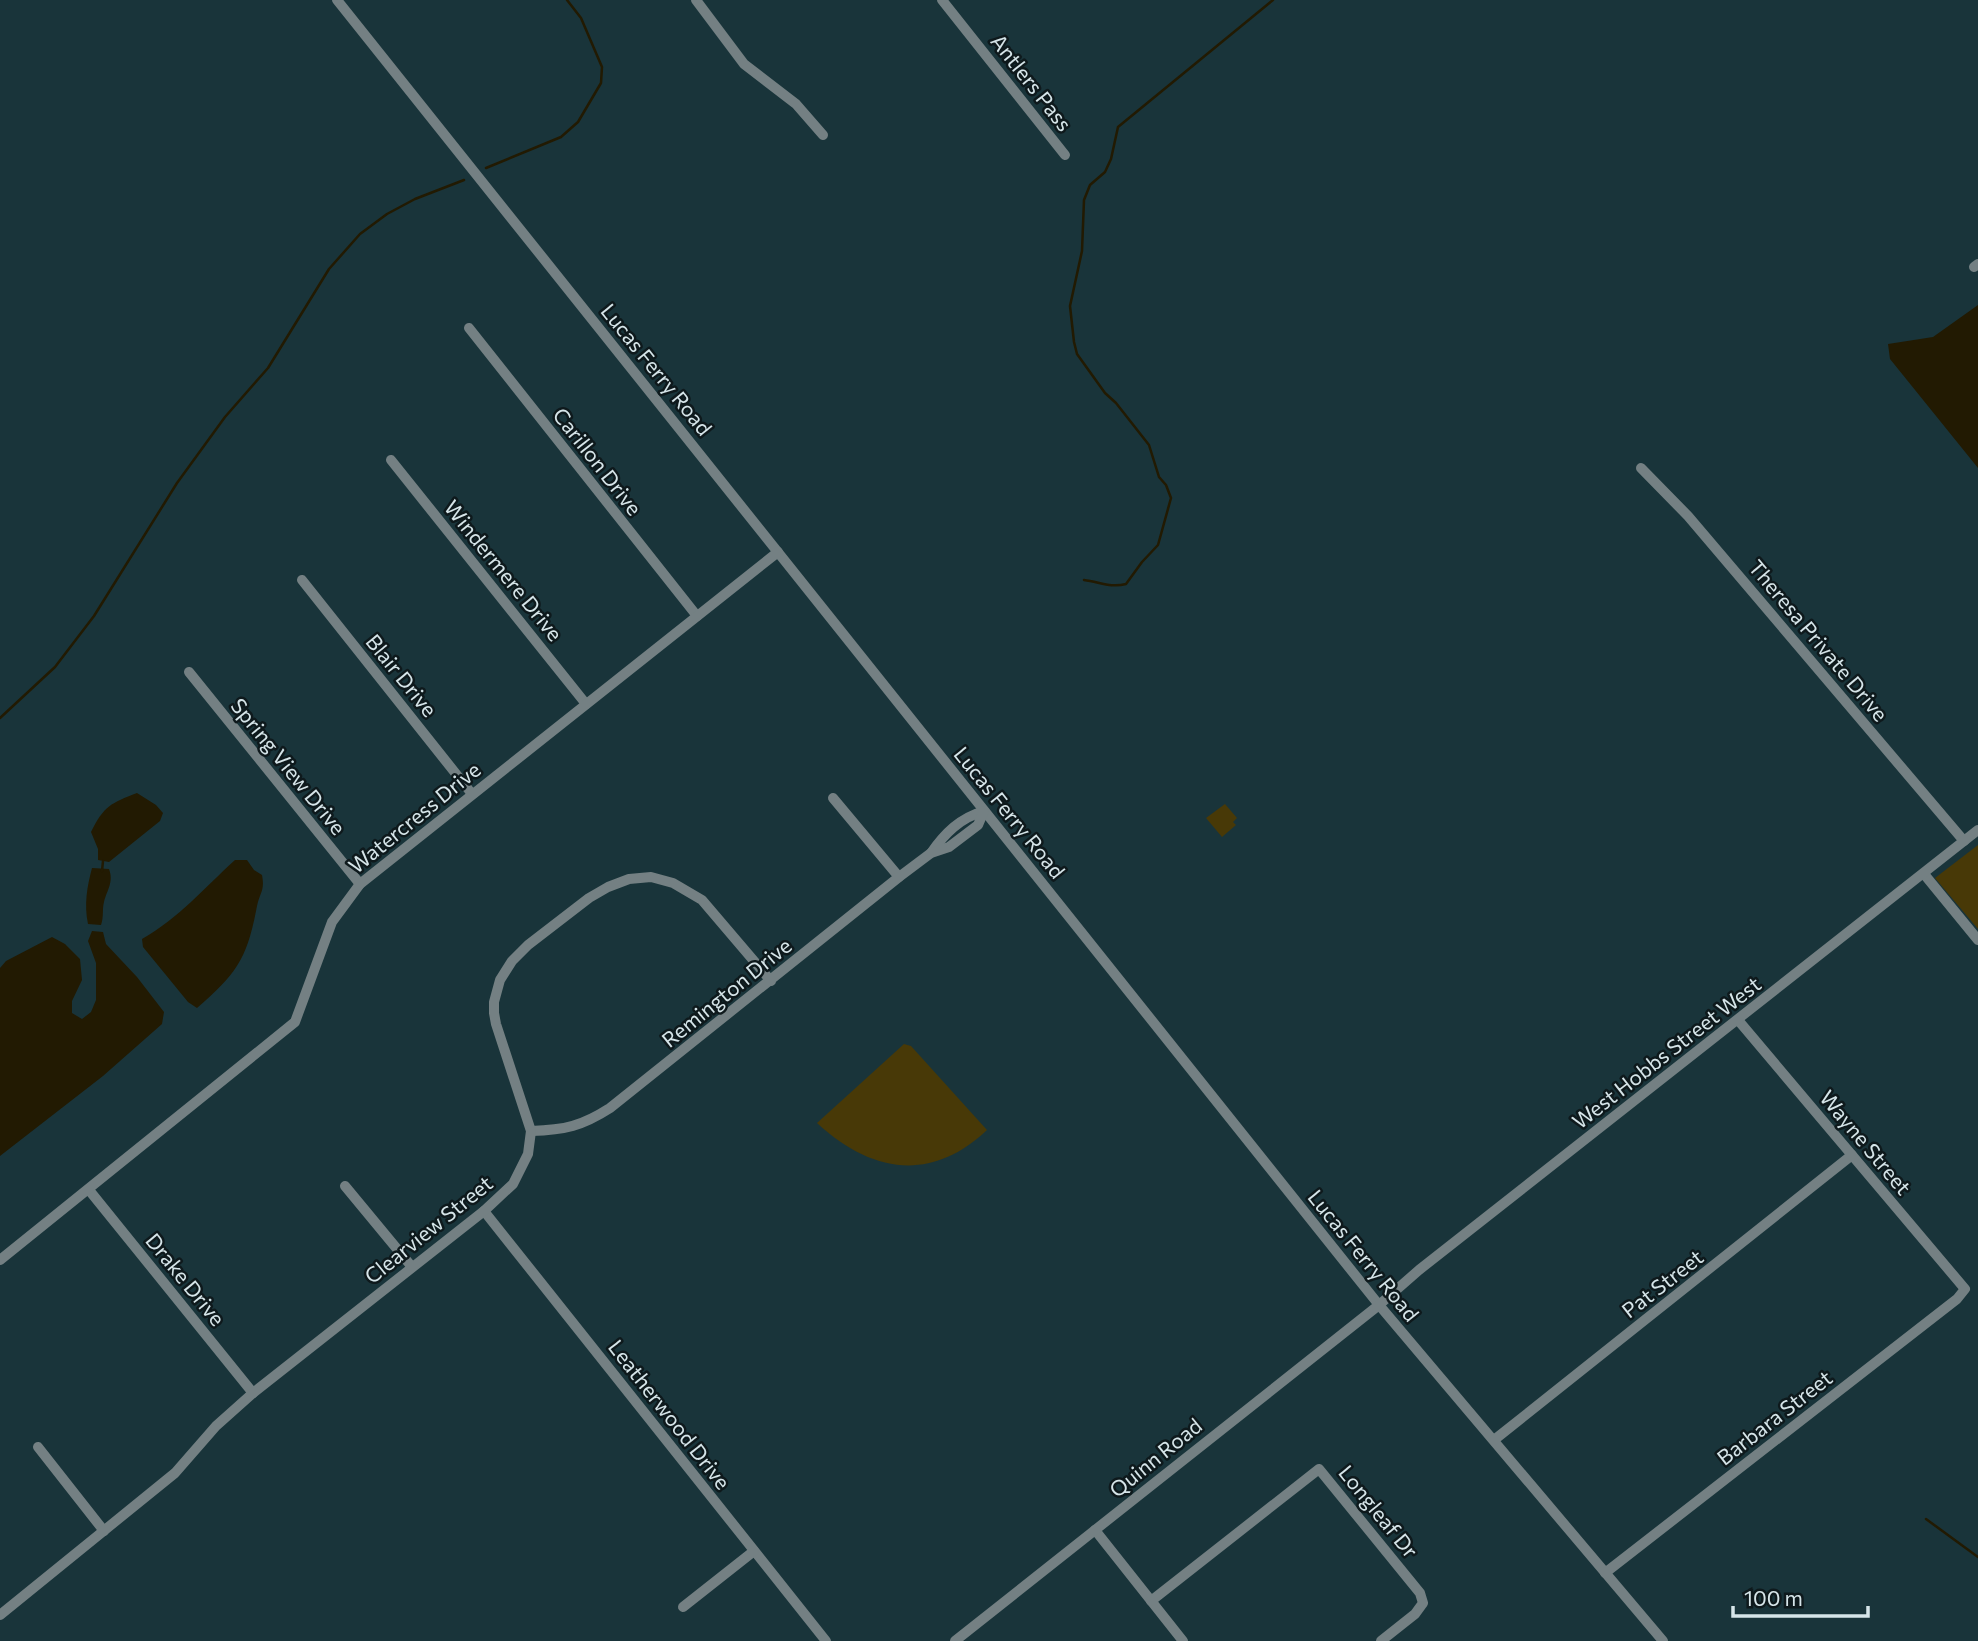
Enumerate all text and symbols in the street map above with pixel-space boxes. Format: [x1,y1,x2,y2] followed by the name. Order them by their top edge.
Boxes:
[986,28,1078,136] street label: Antlers Pass
[596,298,718,440] street label: Lucas Ferry Road
[548,402,648,520] street label: Carillon Drive
[440,495,568,645] street label: Windermere Drive
[1744,554,1894,726] street label: Theresa Private Drive
[361,629,443,721] street label: Blair Drive
[226,693,352,839] street label: Spring View Drive
[949,741,1071,883] street label: Lucas Ferry Road
[343,756,485,878] street label: Watercress Drive
[656,932,796,1052] street label: Remington Drive
[1567,971,1765,1133] street label: West Hobbs Street West
[1815,1085,1917,1199] street label: Wayne Street
[359,1170,497,1288] street label: Clearview Street
[1303,1184,1425,1326] street label: Lucas Ferry Road
[141,1228,231,1330] street label: Drake Drive
[1616,1244,1708,1322] street label: Pat Street
[604,1334,736,1494] street label: Leatherwood Drive
[1712,1364,1836,1470] street label: Barbara Street
[1104,1412,1206,1502] street label: Quinn Road
[1334,1460,1424,1562] street label: Longleaf Dr
[1733,1574,1868,1618] scale bar
[1744,1585,1803,1610] text: 100 m

